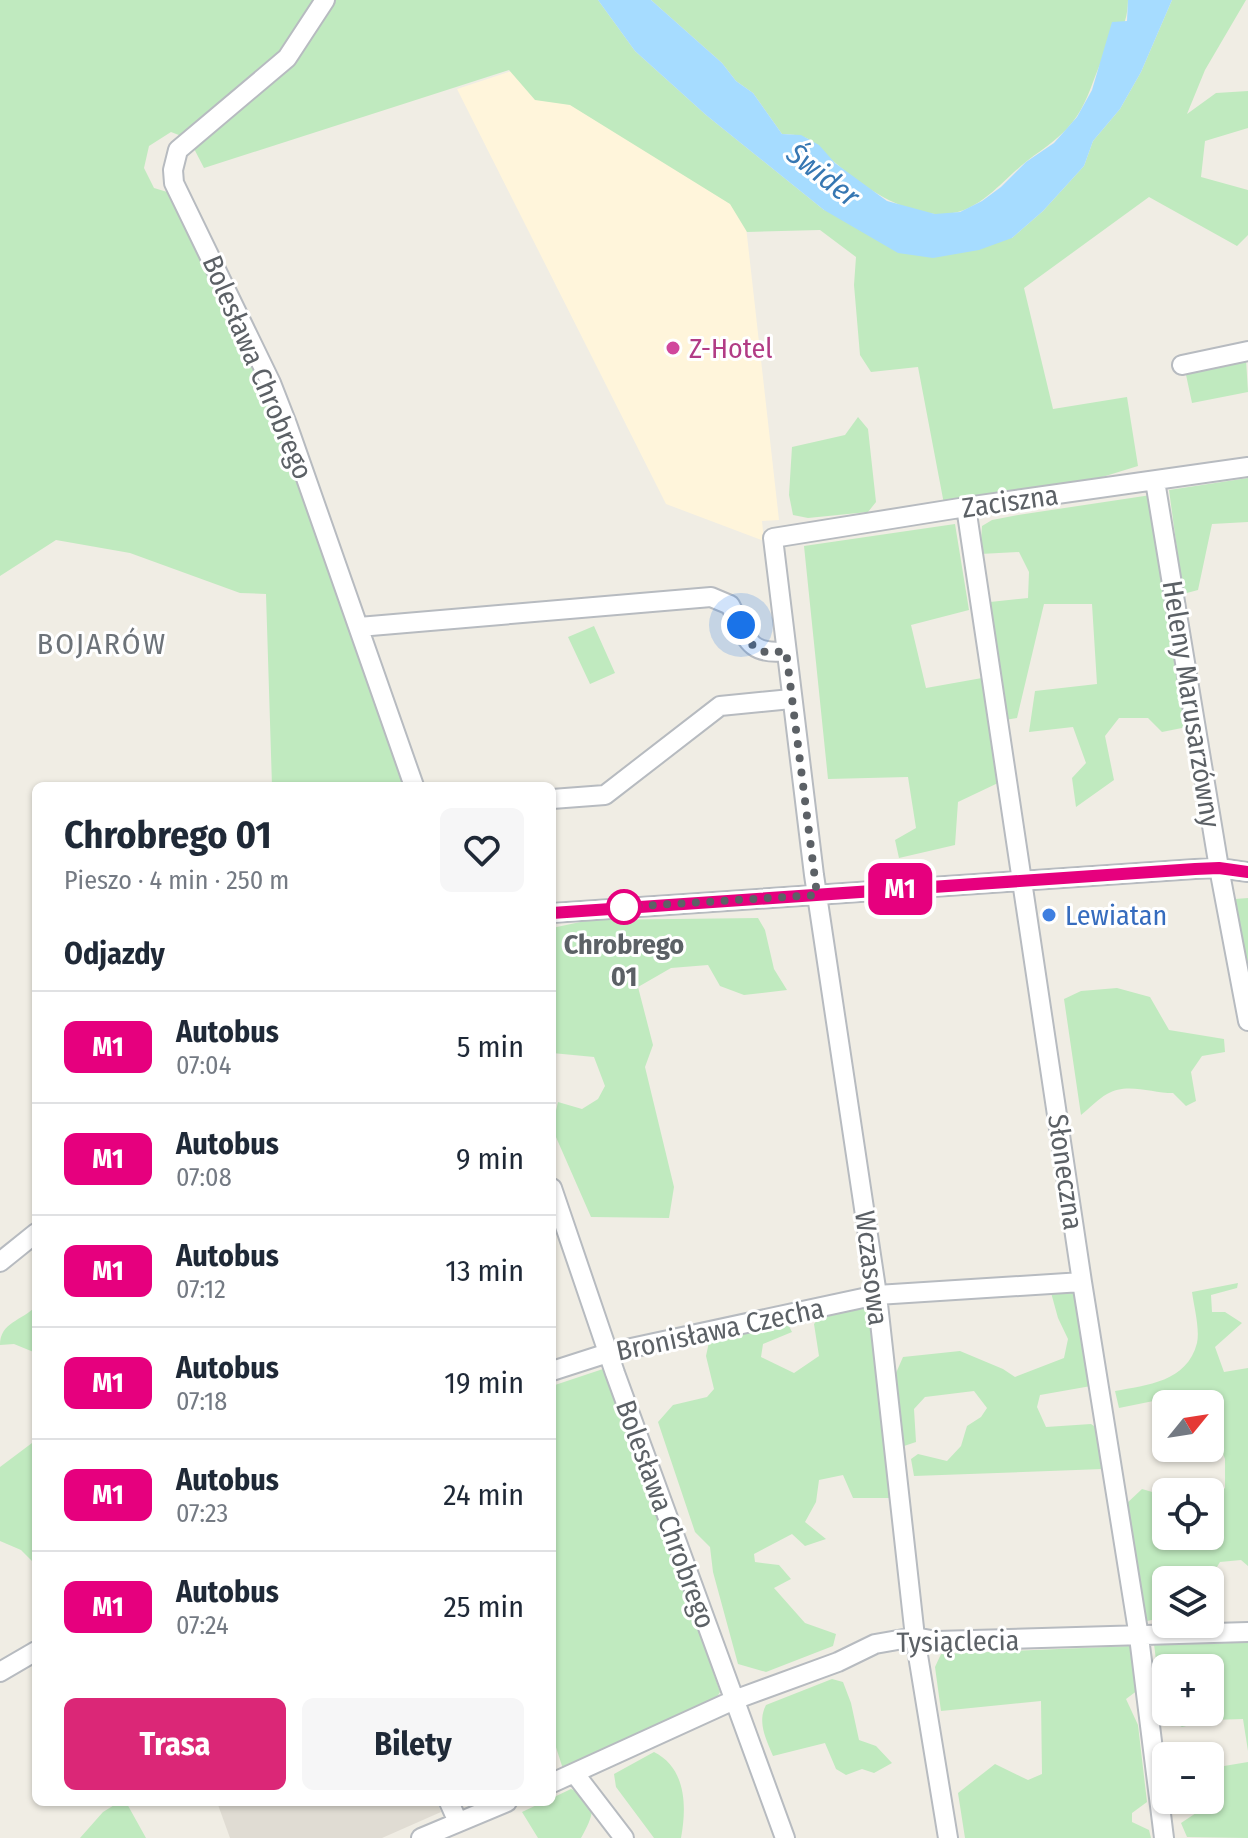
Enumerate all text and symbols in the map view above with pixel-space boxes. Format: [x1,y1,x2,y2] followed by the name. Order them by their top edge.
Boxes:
[779,135,868,216] water label: Świder
[195,250,320,484] street label: Bolesława Chrobrego
[689,332,773,365] place label: Z-Hotel
[664,339,682,357] marker: Z-Hotel
[960,478,1060,525] street label: Zaciszna
[1156,578,1227,830] street label: Heleny Marusarzówny
[721,605,761,645] your location
[37,626,167,662] district label: BOJARÓW
[440,808,524,892] button: heart
[64,812,272,858] text: Chrobrego 01
[864,863,936,915] line badge: M1
[64,865,289,896] text: Pieszo · 4 min · 250 m
[884,872,916,905] text: M1
[607,890,641,924] marker: Chrobrego 01
[1065,899,1167,932] place label: Lewiatan
[1040,906,1058,924] marker: Lewiatan
[564,928,684,993] place label: Chrobrego 01
[64,936,165,972] text: Odjazdy
[176,1014,279,1050] text: Autobus
[457,1029,524,1065] text: 5 min
[92,1030,124,1063] text: M1
[176,1050,231,1081] text: 07:04
[1041,1112,1090,1232] street label: Słoneczna
[176,1126,279,1162] text: Autobus
[456,1141,524,1177] text: 9 min
[92,1142,124,1175] text: M1
[176,1162,232,1193] text: 07:08
[848,1209,895,1327] street label: Wczasowa
[176,1238,279,1274] text: Autobus
[445,1253,524,1289] text: 13 min
[92,1254,124,1287] text: M1
[176,1274,226,1305] text: 07:12
[613,1291,827,1368] street label: Bronisława Czecha
[176,1350,279,1386] text: Autobus
[444,1365,524,1401] text: 19 min
[92,1366,124,1399] text: M1
[176,1386,227,1417] text: 07:18
[1152,1390,1224,1462] north arrow
[1152,1390,1224,1814] map controls
[609,1396,722,1633] street label: Bolesława Chrobrego
[176,1462,279,1498] text: Autobus
[443,1477,524,1513] text: 24 min
[92,1478,124,1511] text: M1
[1152,1478,1224,1550] button: locate
[176,1498,228,1529] text: 07:23
[1152,1566,1224,1638] button: layers
[176,1574,279,1610] text: Autobus
[444,1589,524,1625] text: 25 min
[92,1590,124,1623] text: M1
[176,1610,229,1641] text: 07:24
[896,1624,1020,1659] street label: Tysiąclecia
[1152,1654,1224,1726] button: +
[64,1698,286,1790] button: Trasa
[302,1698,524,1790] button: Bilety
[1152,1742,1224,1814] button: −

